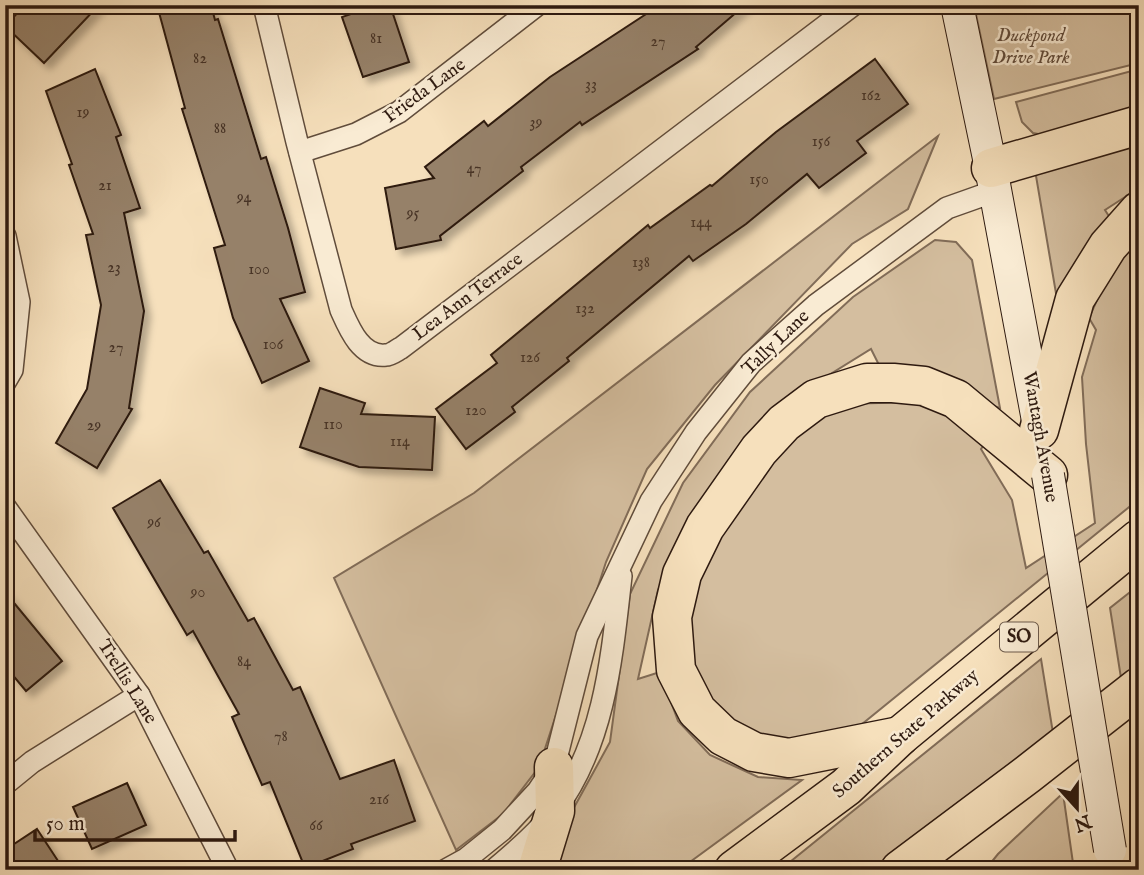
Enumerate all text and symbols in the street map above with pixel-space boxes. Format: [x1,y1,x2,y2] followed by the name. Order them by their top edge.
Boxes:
[992,24,1070,70] park label: Duckpond Drive Park
[370,29,382,49] house number: 81
[651,32,665,52] house number: 27
[193,49,207,69] house number: 82
[379,53,471,129] street label: Frieda Lane
[585,75,597,95] house number: 33
[861,86,881,106] house number: 162
[77,103,89,123] house number: 19
[530,113,542,133] house number: 39
[214,119,226,139] house number: 88
[812,132,830,152] house number: 156
[467,159,481,179] house number: 47
[749,170,769,190] house number: 150
[98,176,112,196] house number: 21
[236,188,252,208] house number: 94
[406,204,420,224] house number: 95
[690,213,712,233] house number: 144
[408,248,528,346] street label: Lea Ann Terrace
[632,253,650,273] house number: 138
[107,258,121,278] house number: 23
[248,260,270,280] house number: 100
[575,299,595,319] house number: 132
[737,305,815,381] street label: Tally Lane
[263,335,283,355] house number: 106
[109,338,123,358] house number: 27
[520,348,540,368] house number: 126
[1017,370,1063,505] street label: Wantagh Avenue
[465,401,487,421] house number: 120
[323,415,343,435] house number: 110
[87,416,101,436] house number: 29
[390,432,410,452] house number: 114
[146,513,161,533] house number: 96
[190,583,206,603] house number: 90
[1000,622,1038,652] road number: SO
[92,635,162,729] street label: Trellis Lane
[237,652,251,672] house number: 84
[828,663,985,804] street label: Southern State Parkway
[274,727,288,747] house number: 78
[1042,774,1112,844] north arrow
[369,790,389,810] house number: 216
[35,798,234,842] scale bar
[1070,807,1095,836] text: N
[46,811,85,838] text: 50 m
[309,816,323,836] house number: 66

